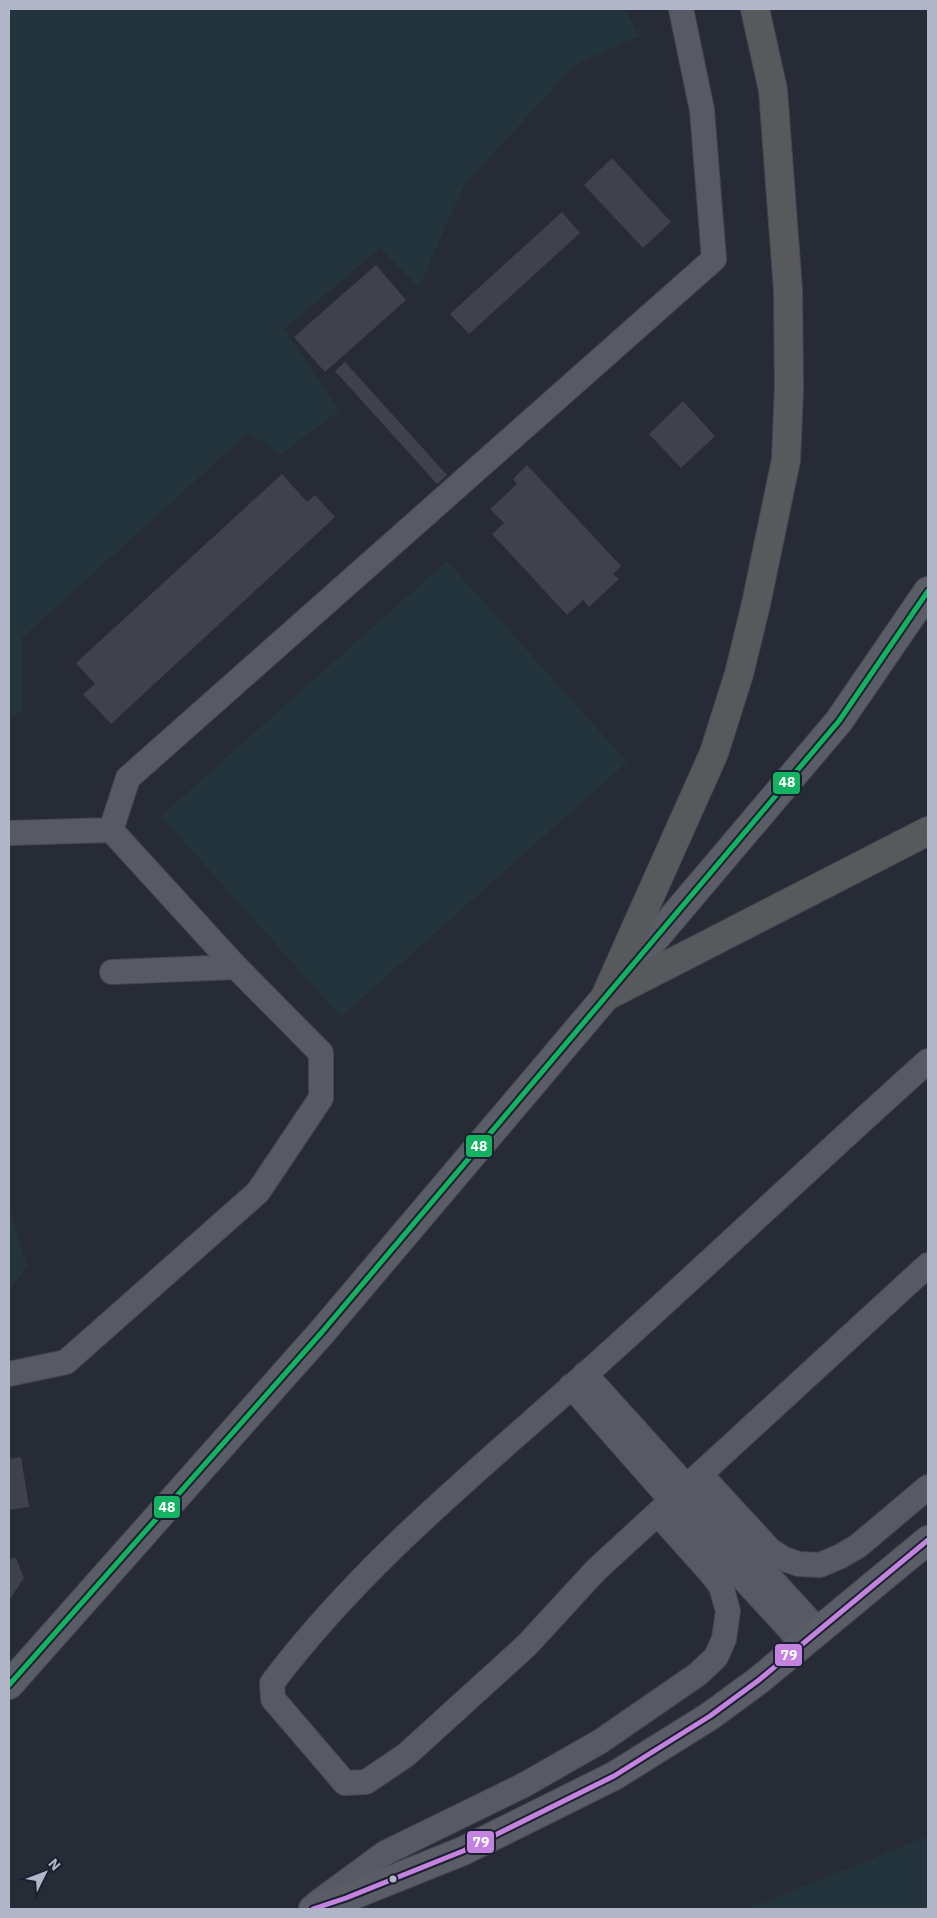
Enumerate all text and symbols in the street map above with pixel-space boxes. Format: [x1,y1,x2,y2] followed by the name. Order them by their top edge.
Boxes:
[772,771,801,795] line badge: 48
[779,773,795,791] text: 48
[465,1134,493,1158] line badge: 48
[471,1137,487,1155] text: 48
[153,1495,181,1519] line badge: 48
[159,1498,175,1516] text: 48
[774,1643,803,1667] line badge: 79
[781,1646,797,1664] text: 79
[466,1830,495,1854] line badge: 79
[473,1833,489,1851] text: 79
[20,1848,70,1898] north arrow
[45,1855,65,1874] text: N
[388,1874,398,1884] unlabelled marker

